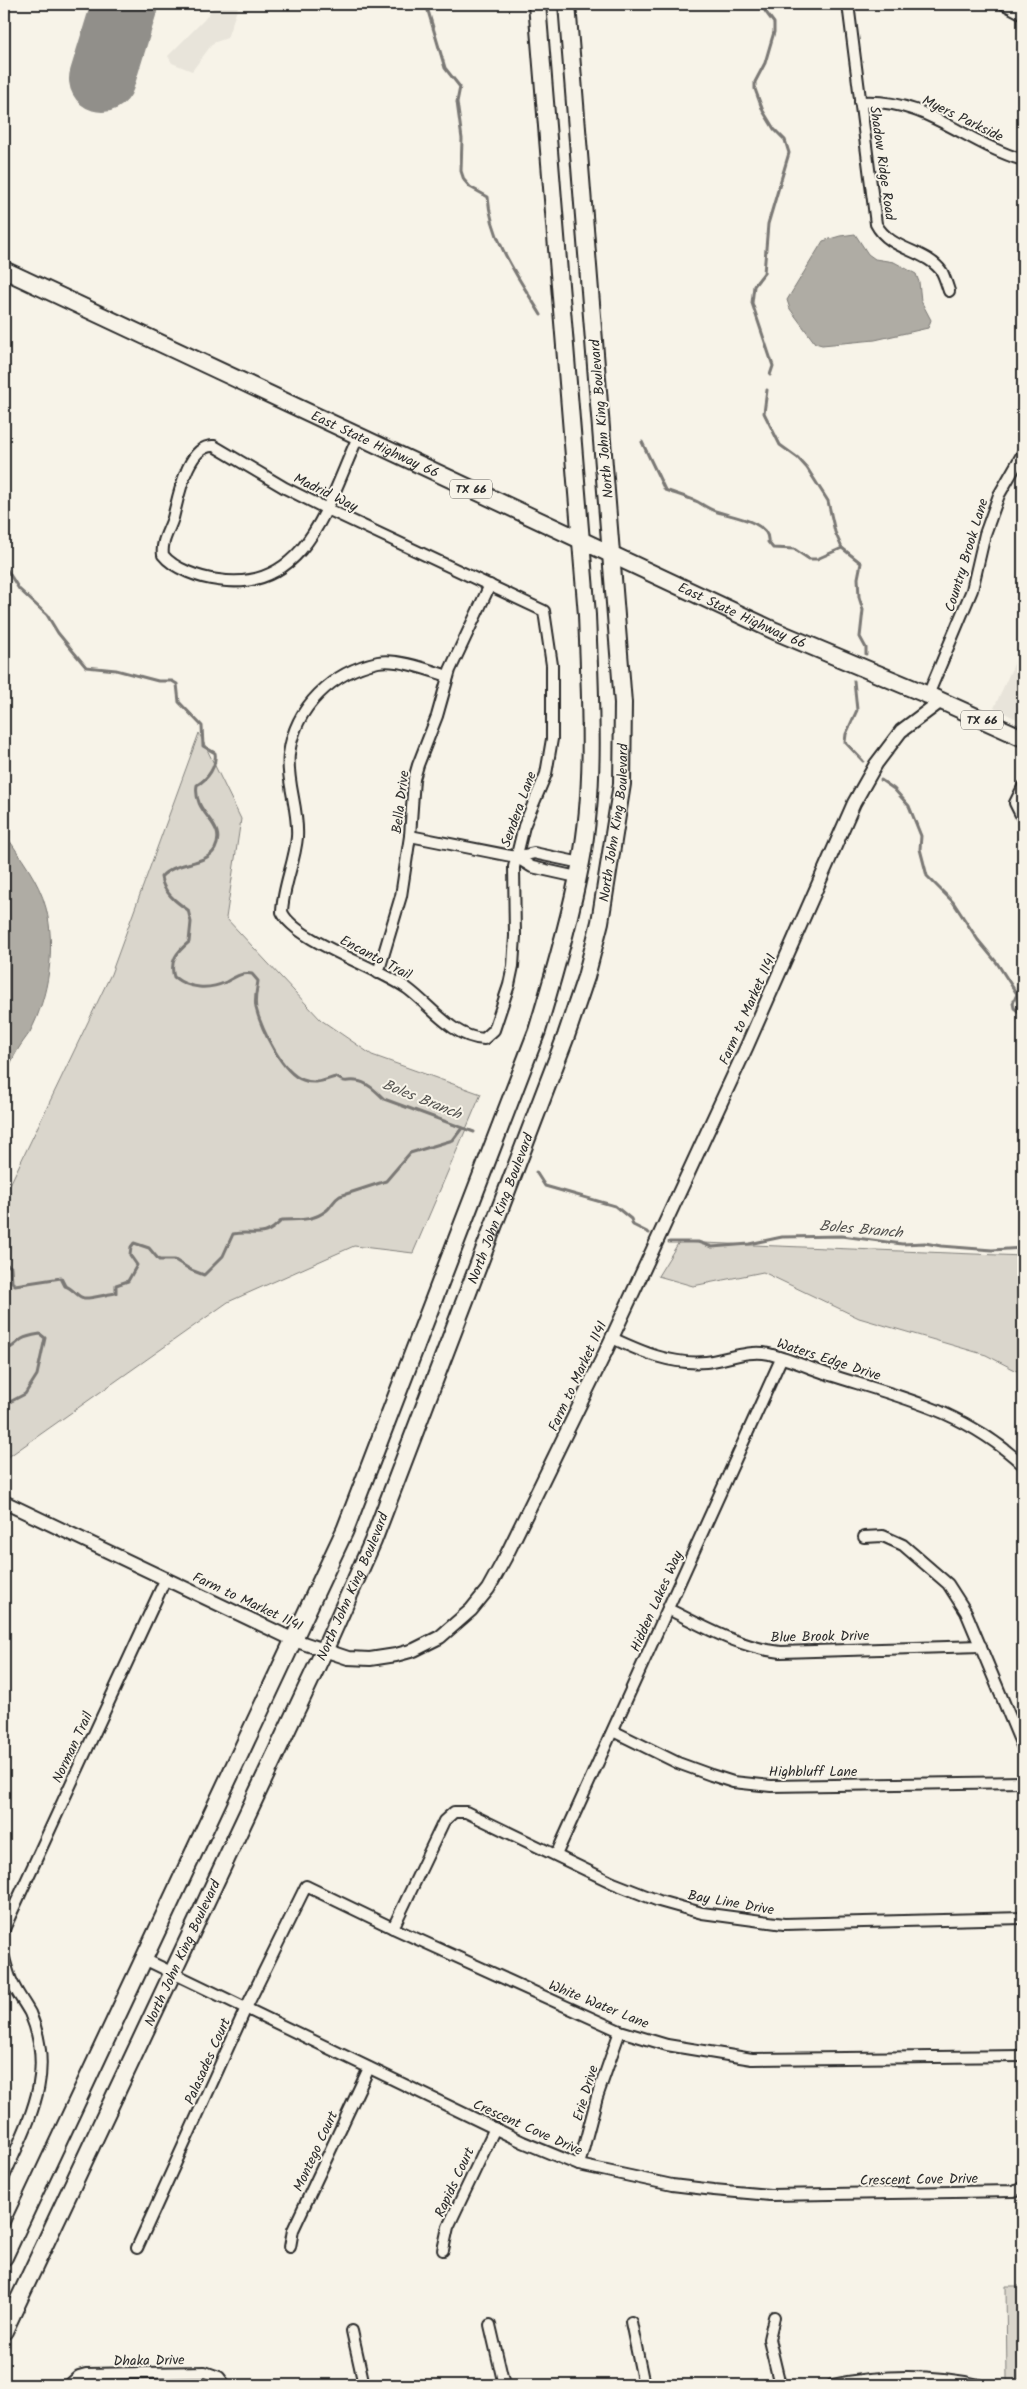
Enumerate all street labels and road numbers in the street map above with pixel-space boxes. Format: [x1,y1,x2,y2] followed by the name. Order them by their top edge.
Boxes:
[918,90,1008,148] street label: Myers Parkside
[863,105,901,223] street label: Shadow Ridge Road
[584,337,620,499] street label: North John King Boulevard
[307,405,443,484] street label: East State Highway 66
[290,468,362,518] street label: Madrid Way
[450,479,492,498] road number: TX 66
[939,495,995,615] street label: Country Brook Lane
[674,577,810,655] street label: East State Highway 66
[961,710,1003,730] road number: TX 66
[593,742,635,904] street label: North John King Boulevard
[495,768,543,850] street label: Sendera Lane
[386,769,416,835] street label: Bella Drive
[336,930,416,986] street label: Encanto Trail
[714,950,782,1069] street label: Farm to Market 1141
[462,1129,540,1287] street label: North John King Boulevard
[543,1318,613,1435] street label: Farm to Market 1141
[774,1333,884,1387] street label: Waters Edge Drive
[311,1509,395,1665] street label: North John King Boulevard
[625,1547,689,1656] street label: Hidden Lakes Way
[189,1567,306,1637] street label: Farm to Market 1141
[771,1625,870,1649] street label: Blue Brook Drive
[47,1708,99,1787] street label: Norman Trail
[769,1761,858,1783] street label: Highbluff Lane
[139,1875,227,2030] street label: North John King Boulevard
[686,1885,776,1922] street label: Bay Line Drive
[545,1975,653,2035] street label: White Water Lane
[179,2014,237,2108] street label: Palasades Court
[567,2062,605,2124] street label: Erie Drive
[469,2094,587,2162] street label: Crescent Cove Drive
[288,2107,344,2195] street label: Montego Court
[429,2143,481,2221] street label: Rapids Court
[860,2168,979,2192] street label: Crescent Cove Drive
[113,2349,185,2373] street label: Dhaka Drive

